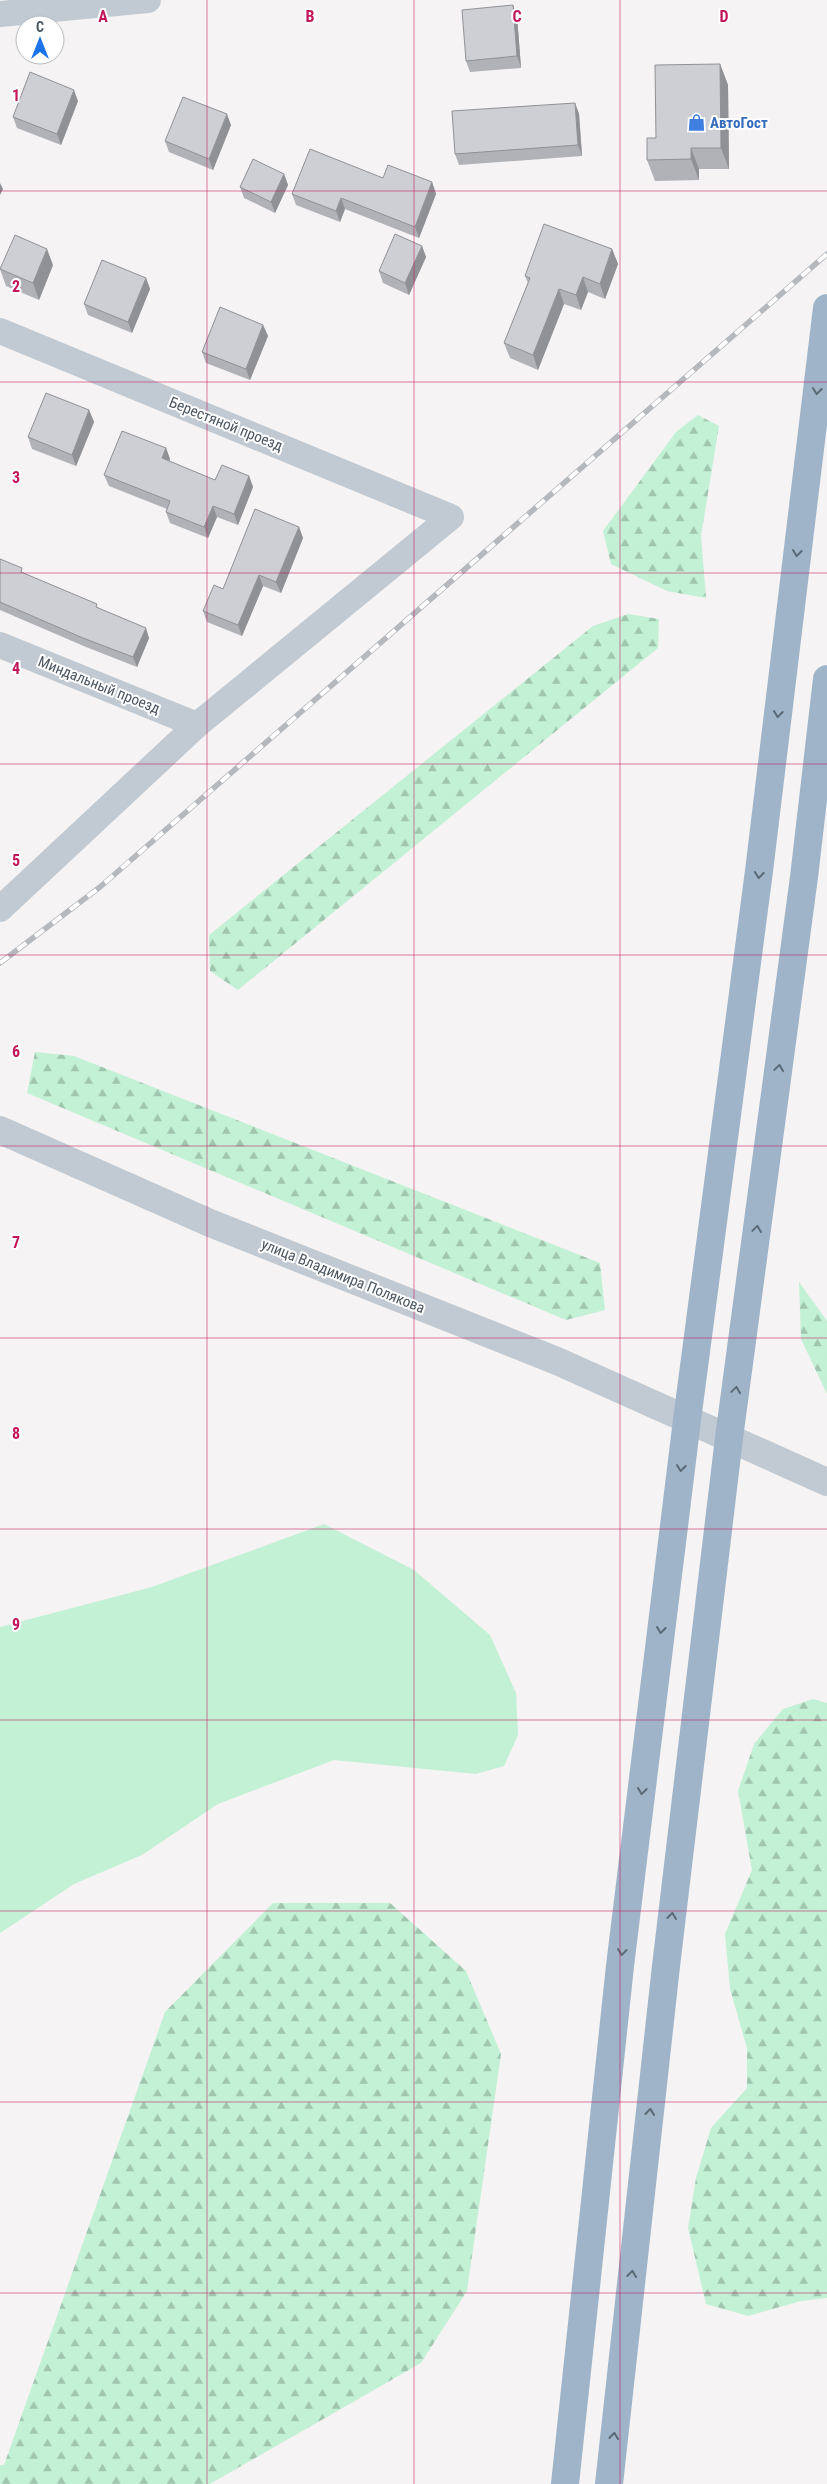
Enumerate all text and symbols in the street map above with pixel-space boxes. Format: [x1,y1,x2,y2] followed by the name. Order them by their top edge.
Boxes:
[98,7,108,26] text: A
[306,7,315,26] text: B
[512,7,522,26] text: C
[719,7,729,26] text: D
[15,15,65,65] north arrow
[36,19,44,35] text: С
[12,86,20,105] text: 1
[686,113,706,133] shop icon: АвтоГост
[710,114,768,132] place label: АвтоГост
[12,277,20,296] text: 2
[812,388,823,396] one-way arrow
[167,393,285,455] street label: Берестяной проезд
[12,468,20,487] text: 3
[792,549,803,557] one-way arrow
[35,652,163,718] street label: Миндальный проезд
[12,659,20,678] text: 4
[773,710,784,718] one-way arrow
[12,851,20,870] text: 5
[754,871,764,880] one-way arrow
[12,1042,20,1061] text: 6
[773,1064,784,1072] one-way arrow
[752,1225,762,1233] one-way arrow
[12,1233,20,1252] text: 7
[259,1235,427,1317] street label: улица Владимира Полякова
[730,1386,741,1394] one-way arrow
[12,1424,20,1443] text: 8
[676,1465,687,1473] one-way arrow
[12,1615,20,1634] text: 9
[656,1626,667,1634] one-way arrow
[637,1787,648,1795] one-way arrow
[666,1912,677,1920] one-way arrow
[617,1948,628,1956] one-way arrow
[644,2108,655,2116] one-way arrow
[626,2270,637,2278] one-way arrow
[608,2431,619,2439] one-way arrow

